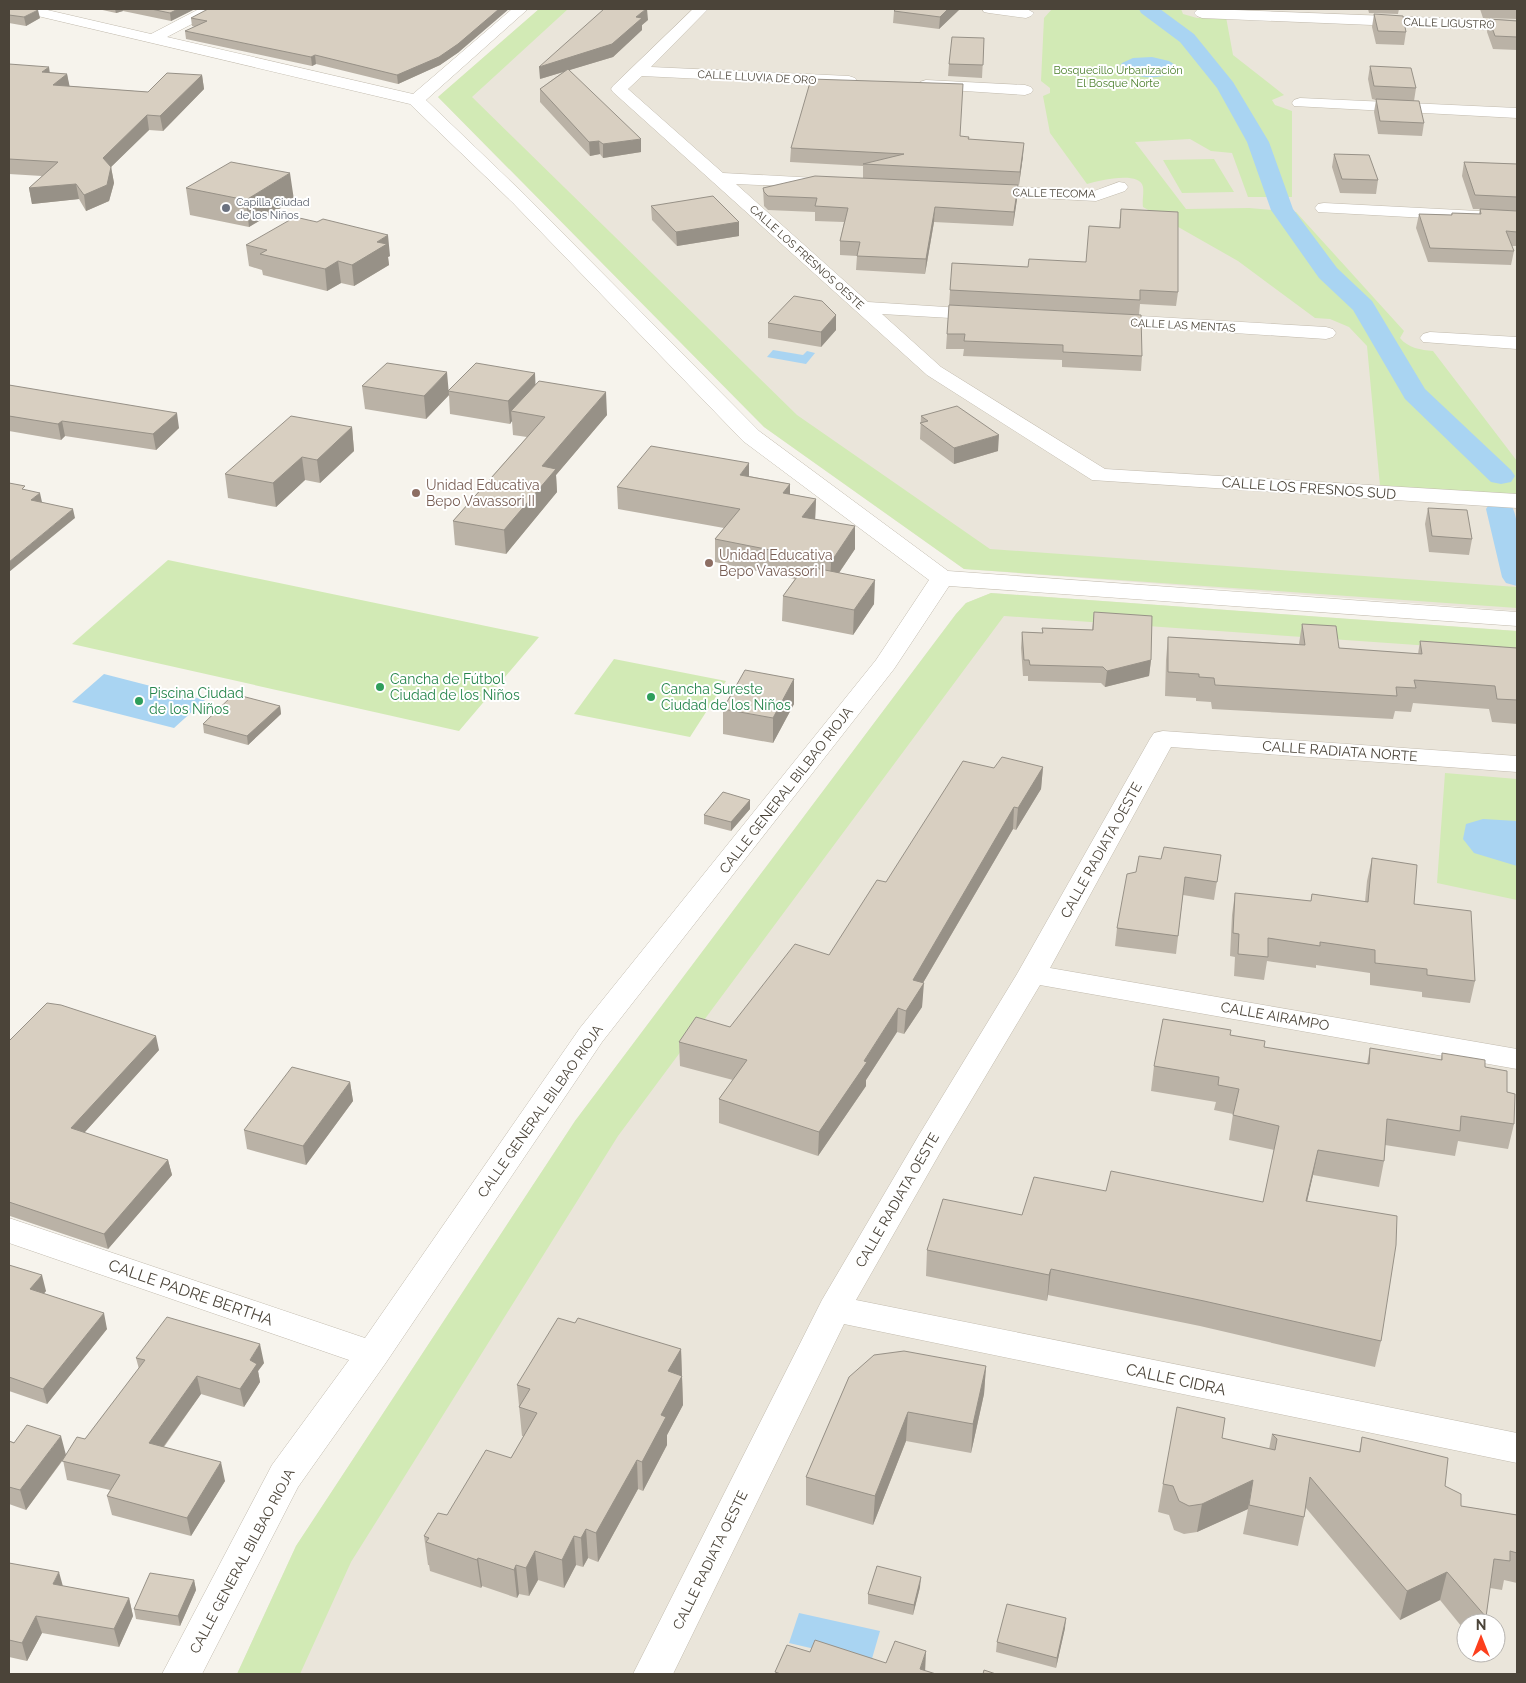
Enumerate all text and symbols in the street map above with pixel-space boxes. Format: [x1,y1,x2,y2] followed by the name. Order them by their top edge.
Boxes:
[1403,15,1495,32] street label: CALLE LIGUSTRO
[1053,64,1183,90] park label: Bosquecillo Urbanización El Bosque Norte
[697,68,817,87] street label: CALLE LLUVIA DE ORO
[1012,186,1096,201] street label: CALLE TECOMA
[236,196,310,222] place label: Capilla Ciudad de los Niños
[220,202,232,214] marker: Capilla Ciudad de los Niños
[747,203,867,312] street label: CALLE LOS FRESNOS OESTE
[1130,316,1236,335] street label: CALLE LAS MENTAS
[1221,474,1397,502] street label: CALLE LOS FRESNOS SUD
[426,477,540,509] place label: Unidad Educativa Bepo Vavassori II
[410,487,422,499] marker: Unidad Educativa Bepo Vavassori II
[719,547,833,579] place label: Unidad Educativa Bepo Vavassori I
[703,557,715,569] marker: Unidad Educativa Bepo Vavassori I
[390,671,520,703] place label: Cancha de Fútbol Ciudad de los Niños
[374,681,386,693] marker: Cancha de Fútbol Ciudad de los Niños
[661,681,791,713] place label: Cancha Sureste Ciudad de los Niños
[149,685,244,717] place label: Piscina Ciudad de los Niños
[645,691,657,703] marker: Cancha Sureste Ciudad de los Niños
[133,695,145,707] marker: Piscina Ciudad de los Niños
[716,703,856,877] street label: CALLE GENERAL BILBAO RIOJA
[1262,738,1418,764] street label: CALLE RADIATA NORTE
[1057,779,1145,921] street label: CALLE RADIATA OESTE
[1219,999,1331,1033] street label: CALLE AIRAMPO
[474,1021,606,1200] street label: CALLE GENERAL BILBAO RIOJA
[852,1130,942,1270] street label: CALLE RADIATA OESTE
[106,1255,276,1330] street label: CALLE PADRE BERTHA
[1124,1360,1228,1399] street label: CALLE CIDRA
[186,1465,298,1656] street label: CALLE GENERAL BILBAO RIOJA
[669,1488,751,1632] street label: CALLE RADIATA OESTE
[1456,1613,1506,1663] north arrow
[1476,1617,1486,1633] text: N

